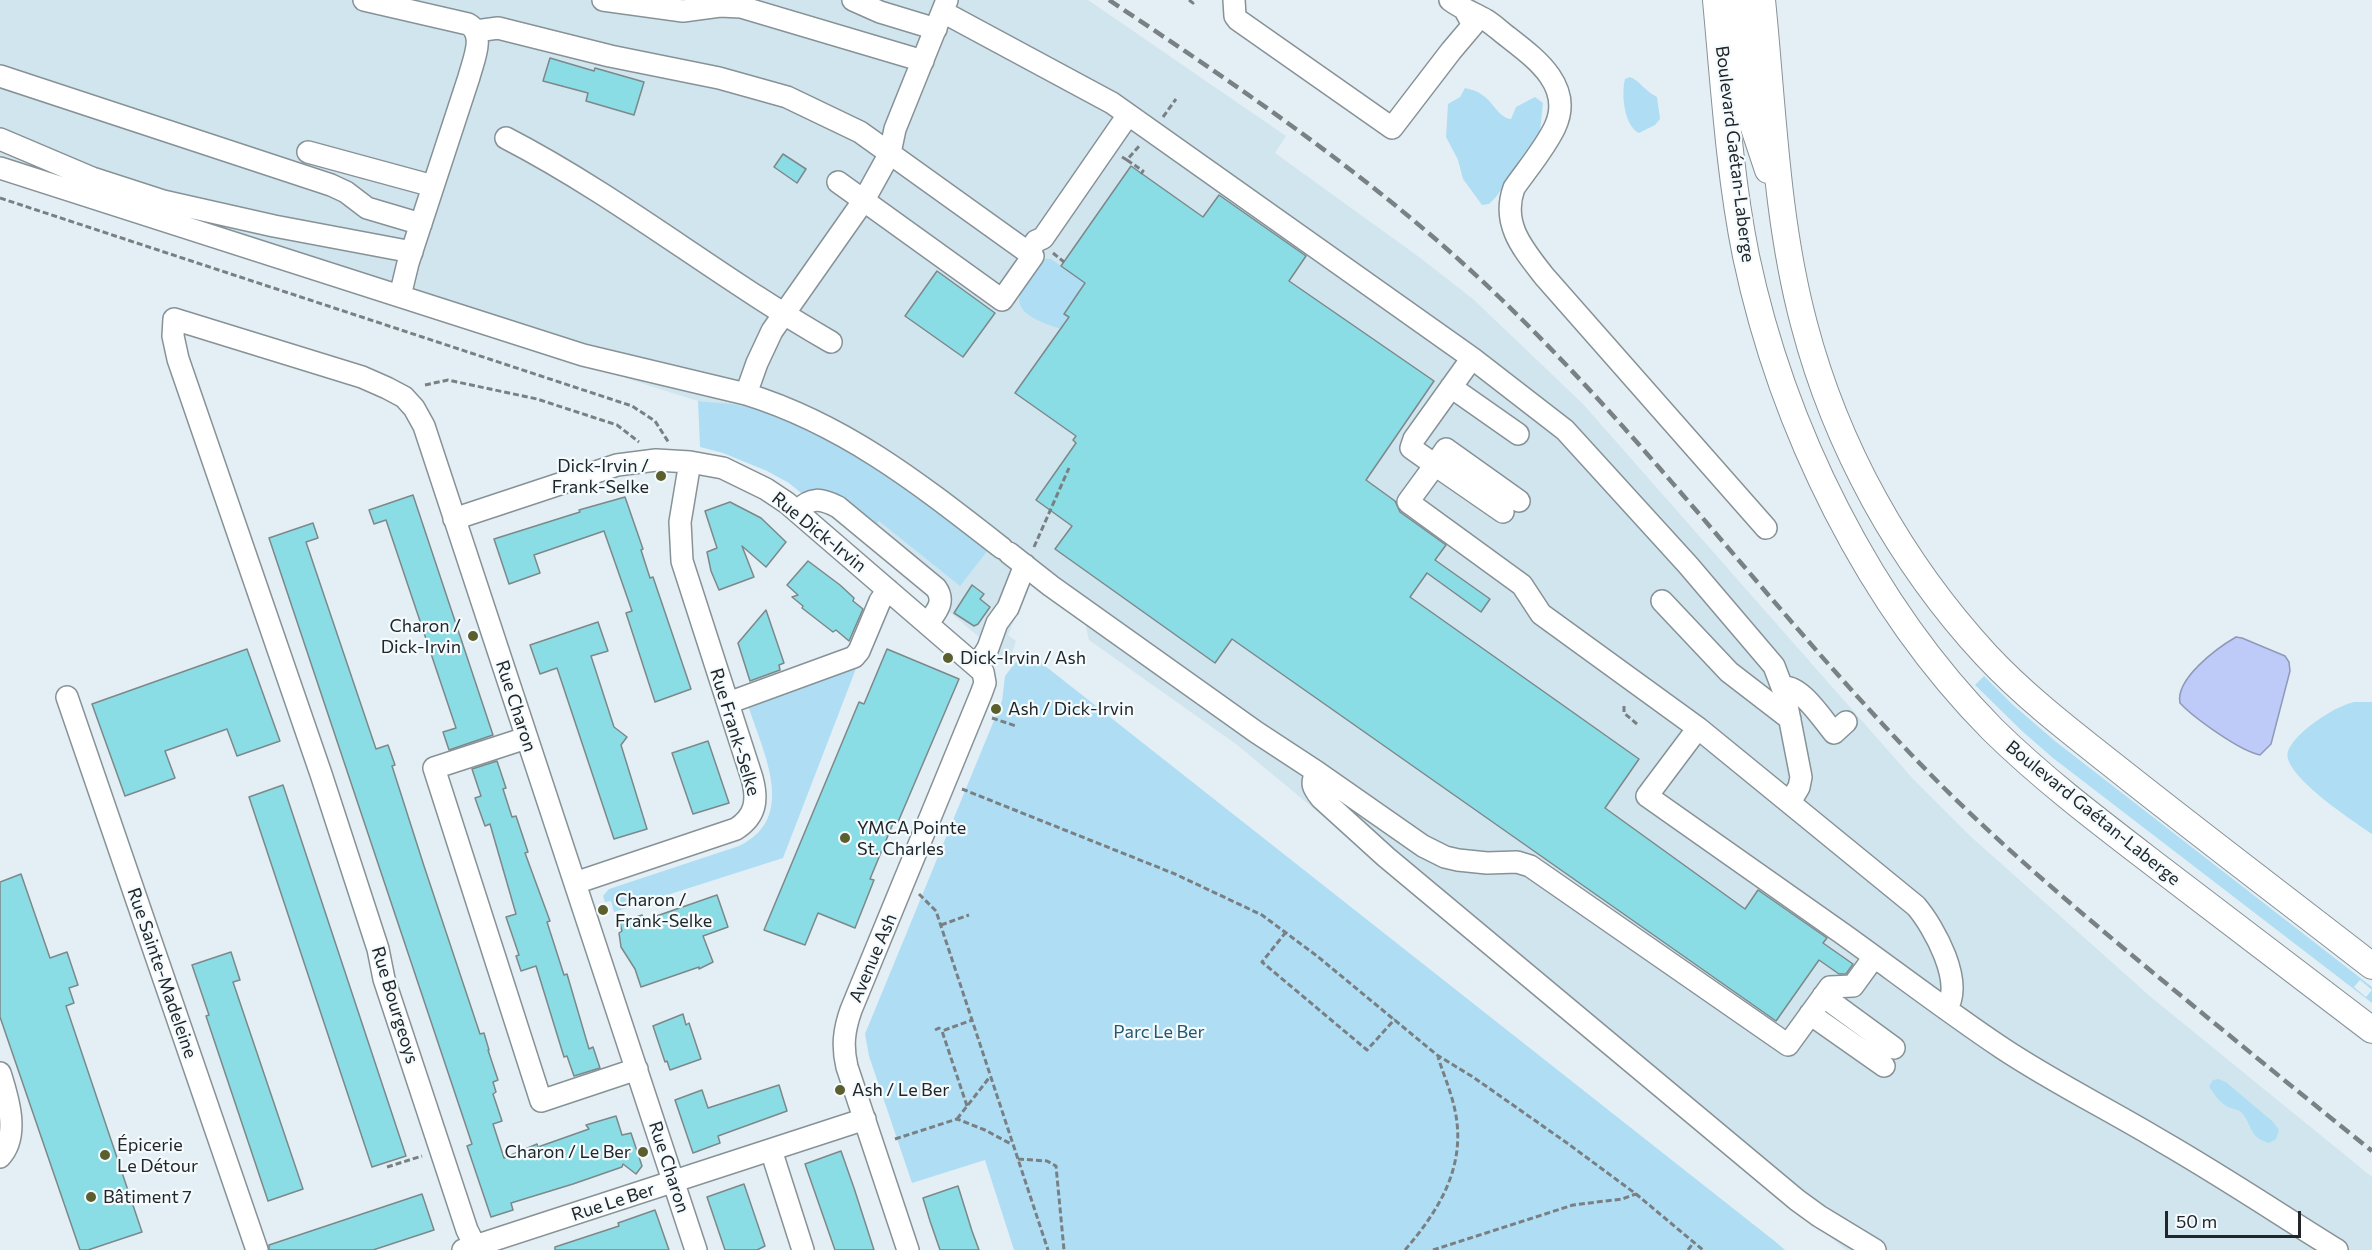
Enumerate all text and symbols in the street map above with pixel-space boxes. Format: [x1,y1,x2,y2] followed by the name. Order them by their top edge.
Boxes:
[1711,44,1759,264] street label: Boulevard Gaétan-Laberge
[552,455,649,498] place label: Dick-Irvin / Frank-Selke
[654,469,668,483] marker: Dick-Irvin / Frank-Selke
[767,487,871,577] street label: Rue Dick-Irvin
[381,615,461,658] place label: Charon / Dick-Irvin
[466,629,480,643] marker: Charon / Dick-Irvin
[960,647,1086,669] place label: Dick-Irvin / Ash
[941,651,955,665] marker: Dick-Irvin / Ash
[491,658,541,754] street label: Rue Charon
[705,666,765,798] street label: Rue Frank-Selke
[1008,698,1134,720] place label: Ash / Dick-Irvin
[989,702,1003,716] marker: Ash / Dick-Irvin
[2001,736,2185,890] street label: Boulevard Gaétan-Laberge
[857,817,966,860] place label: YMCA Pointe St. Charles
[838,831,852,845] marker: YMCA Pointe St. Charles
[123,885,201,1061] street label: Rue Sainte-Madeleine
[615,889,712,932] place label: Charon / Frank-Selke
[596,903,610,917] marker: Charon / Frank-Selke
[845,910,901,1006] street label: Avenue Ash
[367,944,423,1066] street label: Rue Bourgeoys
[1113,1021,1205,1043] park label: Parc Le Ber
[852,1079,949,1101] place label: Ash / Le Ber
[833,1083,847,1097] marker: Ash / Le Ber
[644,1119,694,1215] street label: Rue Charon
[117,1134,198,1176] place label: Épicerie Le Détour
[505,1141,631,1163] place label: Charon / Le Ber
[636,1145,650,1159] marker: Charon / Le Ber
[98,1148,112,1162] marker: Épicerie Le Détour
[569,1178,657,1226] street label: Rue Le Ber
[103,1186,192,1208] place label: Bâtiment 7
[84,1190,98,1204] marker: Bâtiment 7
[2168,1199,2304,1237] scale bar
[2176,1210,2217,1232] text: 50 m

